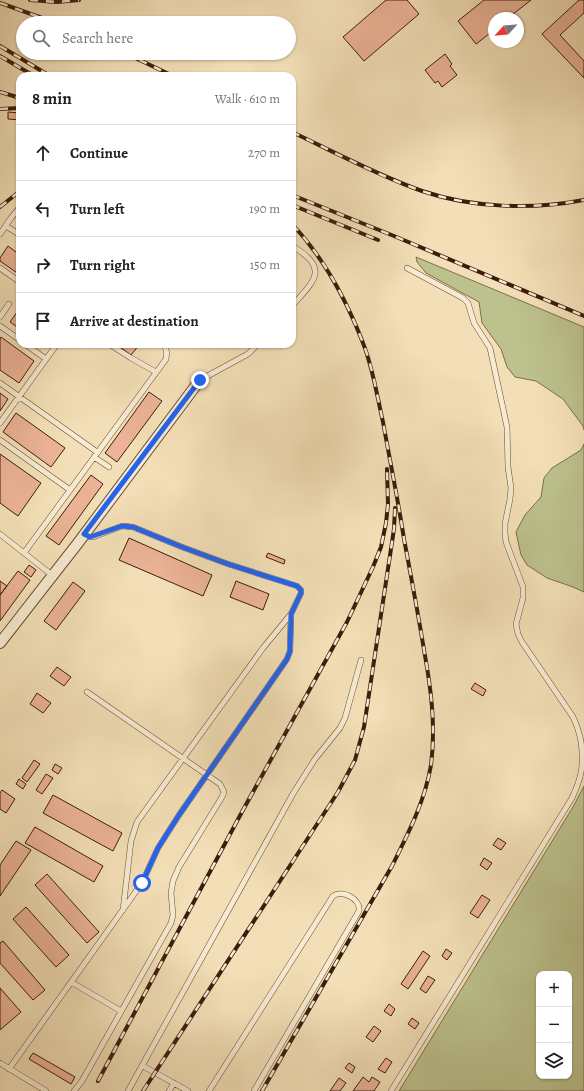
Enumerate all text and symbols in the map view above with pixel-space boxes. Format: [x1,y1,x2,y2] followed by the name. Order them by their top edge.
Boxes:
[488,12,524,48] north arrow
[16,16,296,60] search box
[30,27,52,49] icon: search
[62,28,133,48] text: Search here
[32,87,72,110] text: 8 min
[215,90,280,107] text: Walk · 610 m
[32,142,54,164] icon: ahead
[70,143,128,163] text: Continue
[248,144,280,161] text: 270 m
[32,198,54,220] icon: left
[70,199,125,219] text: Turn left
[249,200,280,217] text: 190 m
[32,254,54,276] icon: right
[70,255,135,275] text: Turn right
[250,256,280,273] text: 150 m
[32,310,54,332] icon: arrive
[70,311,199,331] text: Arrive at destination
[191,371,209,389] route end
[133,874,151,892] route start
[536,971,572,1079] map controls
[536,971,572,1007] button: +
[536,1007,572,1043] button: −
[536,1043,572,1079] button: layers

